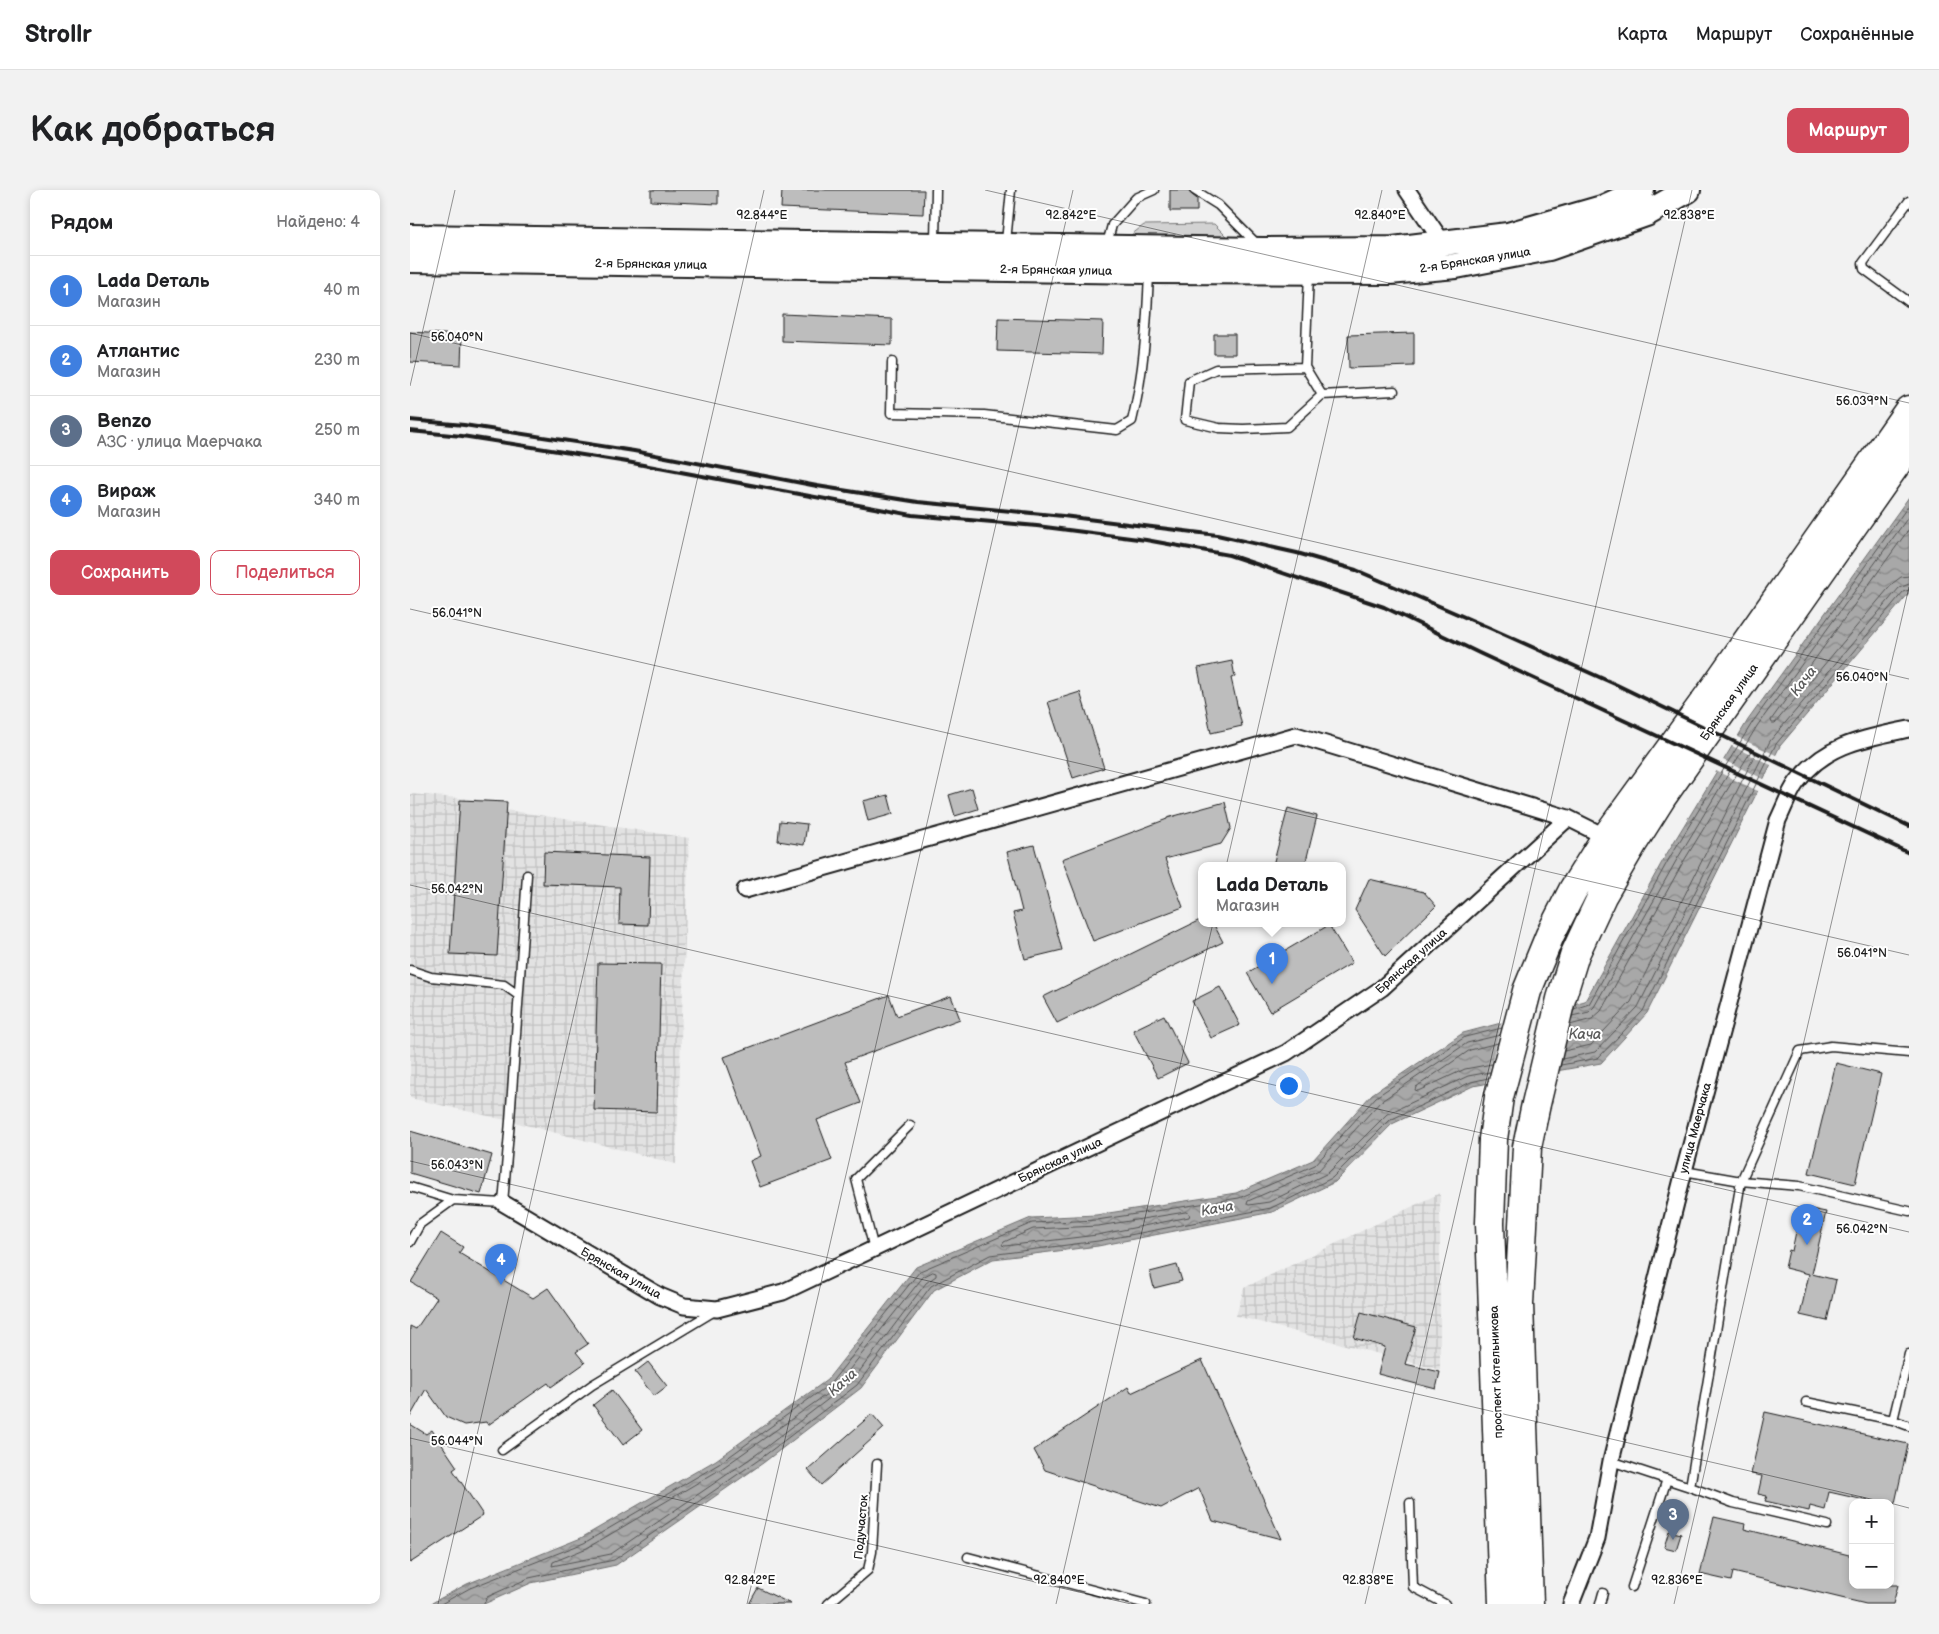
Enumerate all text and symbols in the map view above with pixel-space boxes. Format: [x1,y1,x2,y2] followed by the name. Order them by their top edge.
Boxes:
[25,20,92,49] text: Strollr
[1617,24,1668,45] text: Карта
[1696,24,1772,45] text: Маршрут
[1800,24,1914,45] text: Сохранённые
[1787,108,1909,153] button: Маршрут
[30,109,276,152] text: Как добраться
[737,208,788,223] text: 92.844°E
[1046,208,1096,223] text: 92.842°E
[1354,208,1406,223] text: 92.840°E
[1663,208,1715,223] text: 92.838°E
[50,210,113,235] text: Рядом
[276,213,360,232] text: Найдено: 4
[1419,244,1532,277] street label: 2-я Брянская улица
[595,256,707,273] street label: 2-я Брянская улица
[1000,262,1112,279] street label: 2-я Брянская улица
[97,270,209,293] text: Lada Dеталь
[63,281,69,300] text: 1
[323,281,360,300] text: 40 m
[97,293,161,312] text: Магазин
[431,330,483,345] text: 56.040°N
[97,340,180,363] text: Атлантис
[61,351,71,370] text: 2
[314,351,360,370] text: 230 m
[97,363,161,382] text: Магазин
[1836,394,1888,409] text: 56.039°N
[97,410,152,433] text: Benzo
[61,421,71,440] text: 3
[314,421,360,440] text: 250 m
[97,433,262,452] text: АЗС · улица Маерчака
[97,480,155,503] text: Вираж
[61,491,71,510] text: 4
[313,491,360,510] text: 340 m
[97,503,161,522] text: Магазин
[50,550,200,595] button: Сохранить
[210,550,360,595] button: Поделиться
[432,606,482,621] text: 56.041°N
[1697,661,1762,744] street label: Брянская улица
[1787,663,1820,700] water label: Кача
[1836,670,1888,685] text: 56.040°N
[1198,862,1346,927] popup
[1216,874,1328,897] text: Lada Dеталь
[431,882,483,897] text: 56.042°N
[1216,897,1280,916] text: Магазин
[1373,925,1450,997] street label: Брянская улица
[1256,943,1288,984] pin: 1
[1837,946,1887,961] text: 56.041°N
[1569,1026,1601,1043] water label: Кача
[1276,1073,1302,1099] your location
[1676,1081,1715,1175] street label: улица Маерчака
[1016,1134,1105,1186] street label: Брянская улица
[431,1158,483,1173] text: 56.043°N
[1199,1197,1235,1220] water label: Кача
[1791,1204,1823,1245] pin: 2
[1836,1222,1888,1237] text: 56.042°N
[485,1244,517,1285] pin: 4
[578,1244,664,1303] street label: Брянская улица
[1487,1305,1506,1439] street label: проспект Котельникова
[824,1365,860,1400] water label: Кача
[431,1434,483,1449] text: 56.044°N
[851,1493,872,1560] street label: Подучасток
[1657,1499,1689,1540] pin: 3
[1849,1499,1894,1589] map controls
[1849,1499,1894,1544] button: +
[1849,1544,1894,1589] button: −
[725,1573,775,1588] text: 92.842°E
[1033,1573,1085,1588] text: 92.840°E
[1342,1573,1394,1588] text: 92.838°E
[1651,1573,1703,1588] text: 92.836°E

